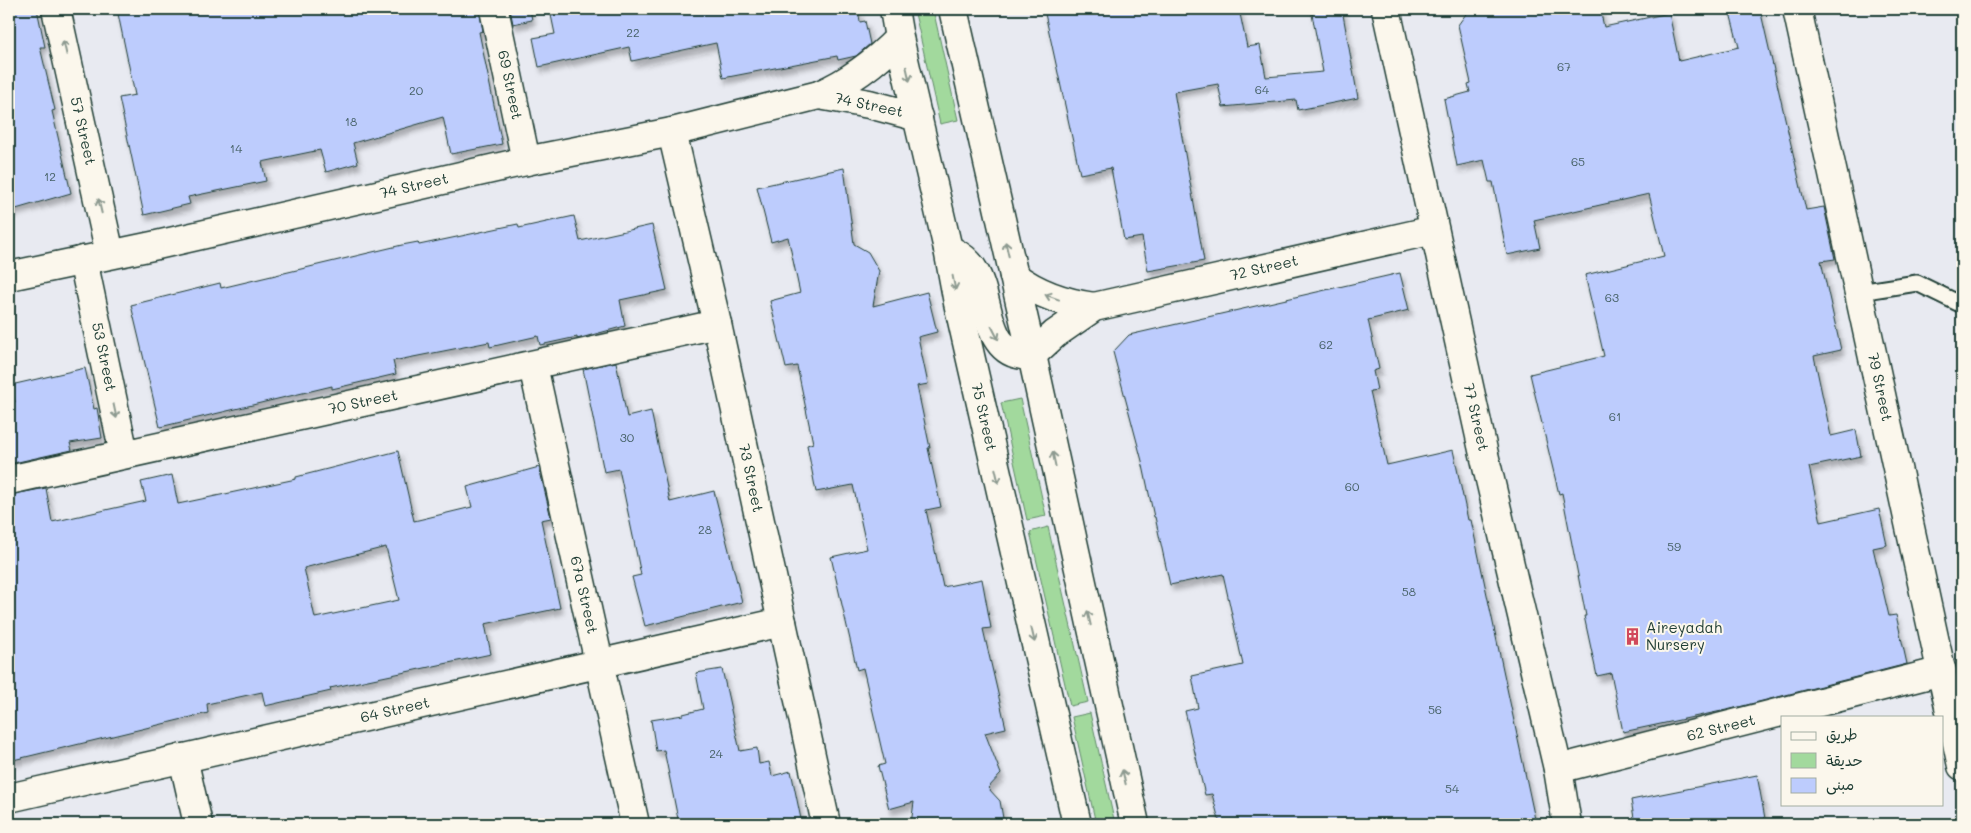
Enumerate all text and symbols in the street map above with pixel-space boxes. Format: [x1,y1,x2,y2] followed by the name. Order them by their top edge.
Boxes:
[626,24,640,40] house number: 22
[59,40,69,56] one-way arrow
[494,48,528,121] street label: 69 Street
[1557,58,1571,74] house number: 67
[904,65,913,81] one-way arrow
[1255,81,1269,97] house number: 64
[409,82,424,98] house number: 20
[833,87,905,121] street label: 74 Street
[66,95,102,167] street label: 57 Street
[345,113,357,129] house number: 18
[230,140,242,156] house number: 14
[1571,153,1585,169] house number: 65
[378,167,450,203] street label: 74 Street
[44,168,56,184] house number: 12
[95,199,104,215] one-way arrow
[1002,242,1012,258] one-way arrow
[1228,249,1300,285] street label: 72 Street
[950,275,960,291] one-way arrow
[1605,289,1619,305] house number: 63
[1045,292,1060,301] one-way arrow
[88,320,122,393] street label: 53 Street
[990,326,1000,341] one-way arrow
[1319,336,1333,352] house number: 62
[1864,351,1898,423] street label: 79 Street
[967,381,1003,453] street label: 75 Street
[1459,381,1495,453] street label: 77 Street
[326,384,399,418] street label: 70 Street
[111,402,120,418] one-way arrow
[1609,408,1621,424] house number: 61
[620,429,635,445] house number: 30
[735,442,769,514] street label: 73 Street
[1049,452,1058,468] one-way arrow
[993,468,1002,484] one-way arrow
[1345,478,1360,494] house number: 60
[698,521,712,537] house number: 28
[1667,538,1681,554] house number: 59
[566,554,604,636] street label: 67a Street
[1402,583,1416,599] house number: 58
[1084,611,1093,627] one-way arrow
[1646,617,1722,654] place label: Aireyadah Nursery
[1029,626,1039,642] one-way arrow
[1622,627,1642,647] building icon: Aireyadah Nursery
[358,691,431,727] street label: 64 Street
[1428,701,1442,717] house number: 56
[1684,709,1757,745] street label: 62 Street
[1781,716,1944,806] legend
[1826,724,1858,744] text: طريق
[709,745,723,761] house number: 24
[1826,750,1863,770] text: حديقة
[1119,769,1128,785] one-way arrow
[1826,774,1854,795] text: مبنى
[1445,780,1459,796] house number: 54

